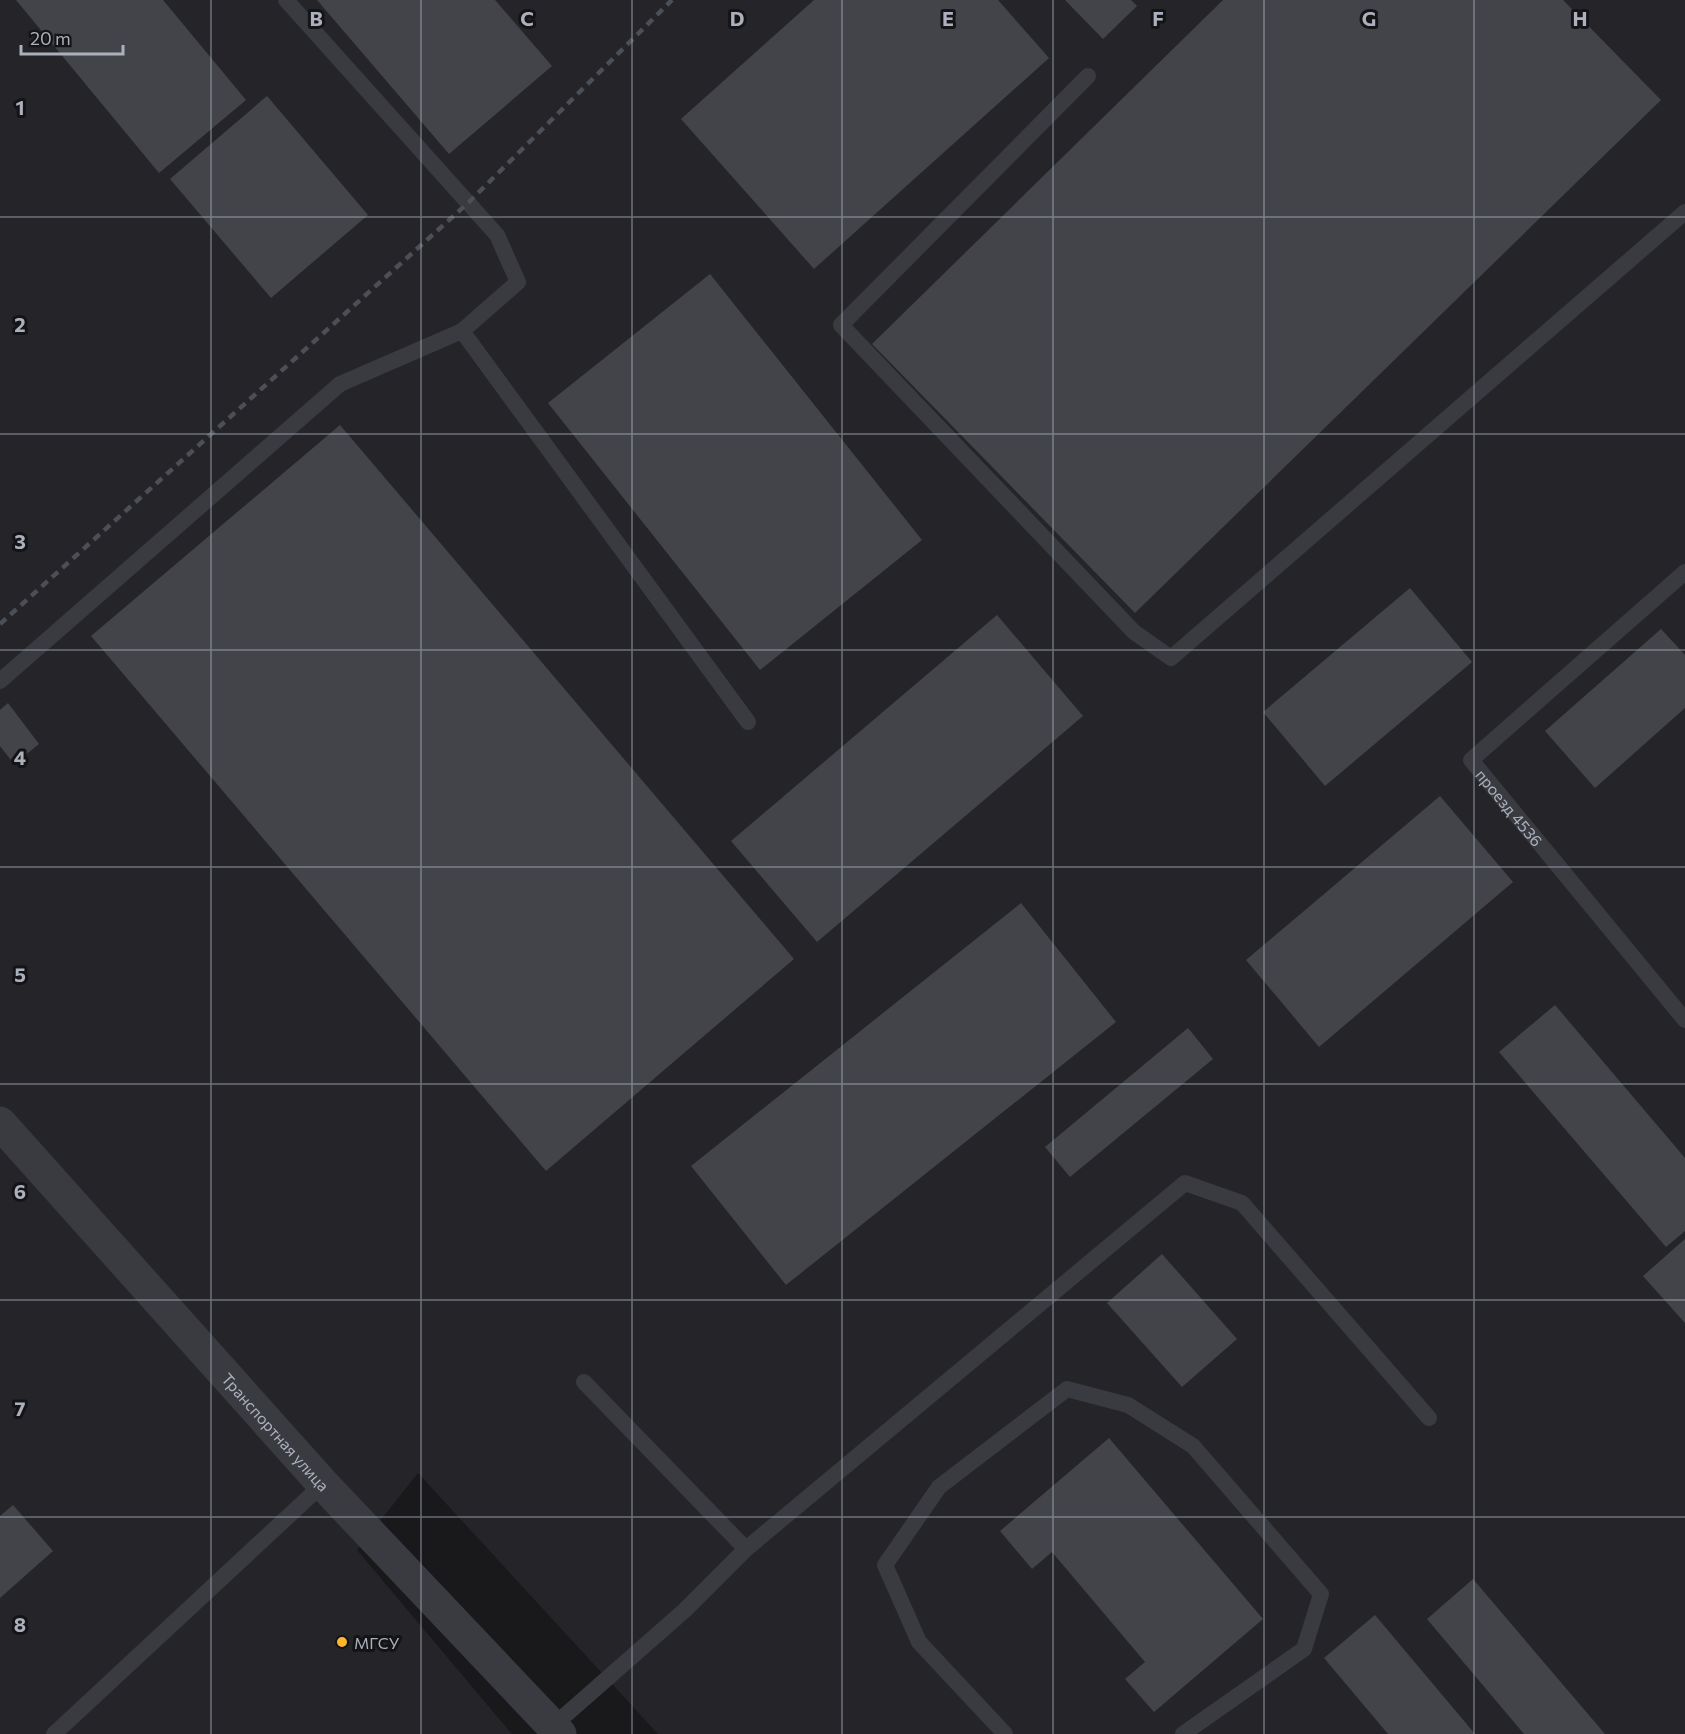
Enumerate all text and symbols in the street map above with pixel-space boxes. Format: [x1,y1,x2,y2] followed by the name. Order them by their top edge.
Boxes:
[309,6,323,30] text: B
[520,6,534,30] text: C
[730,6,744,30] text: D
[942,6,954,30] text: E
[1152,6,1164,30] text: F
[1362,6,1376,30] text: G
[1573,6,1588,30] text: H
[21,18,123,56] scale bar
[30,27,71,49] text: 20 m
[15,95,25,119] text: 1
[14,312,26,336] text: 2
[14,529,26,553] text: 3
[14,745,26,769] text: 4
[1473,765,1547,850] street label: проезд 4536
[14,962,26,986] text: 5
[14,1179,26,1203] text: 6
[218,1369,334,1495] street label: Транспортная улица
[15,1396,26,1420] text: 7
[14,1612,26,1636] text: 8
[354,1633,400,1652] place label: МГСУ
[335,1635,349,1649] marker: МГСУ

